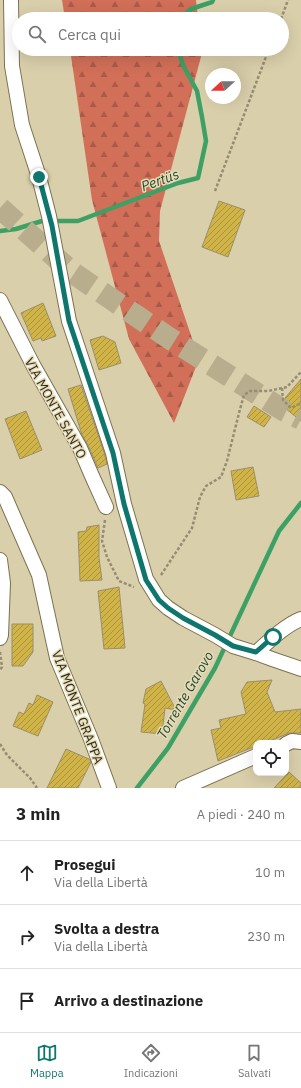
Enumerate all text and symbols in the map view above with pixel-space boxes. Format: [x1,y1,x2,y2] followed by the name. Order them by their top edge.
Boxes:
[12,12,289,56] search box
[26,23,48,45] icon: search
[58,25,121,44] text: Cerca qui
[205,68,241,104] north arrow
[138,165,182,195] water label: Pertüs
[30,168,48,186] route end
[21,355,90,462] street label: VIA MONTE SANTO
[264,628,282,646] route start
[153,647,218,742] water label: Torrente Garovo
[48,648,107,767] street label: VIA MONTE GRAPPA
[253,740,289,776] map controls
[253,740,289,776] button: locate
[16,803,60,825] text: 3 min
[197,806,285,823] text: A piedi · 240 m
[54,855,116,874] text: Prosegui
[16,862,38,884] icon: ahead
[255,864,285,881] text: 10 m
[54,874,148,891] text: Via della Libertà
[54,919,159,938] text: Svolta a destra
[16,926,38,948] icon: right
[247,928,285,945] text: 230 m
[54,938,148,955] text: Via della Libertà
[16,990,38,1012] icon: arrive
[54,991,203,1010] text: Arrivo a destinazione
[30,1042,64,1080] tab: Mappa
[124,1042,178,1080] tab: Indicazioni
[238,1042,271,1080] tab: Salvati

